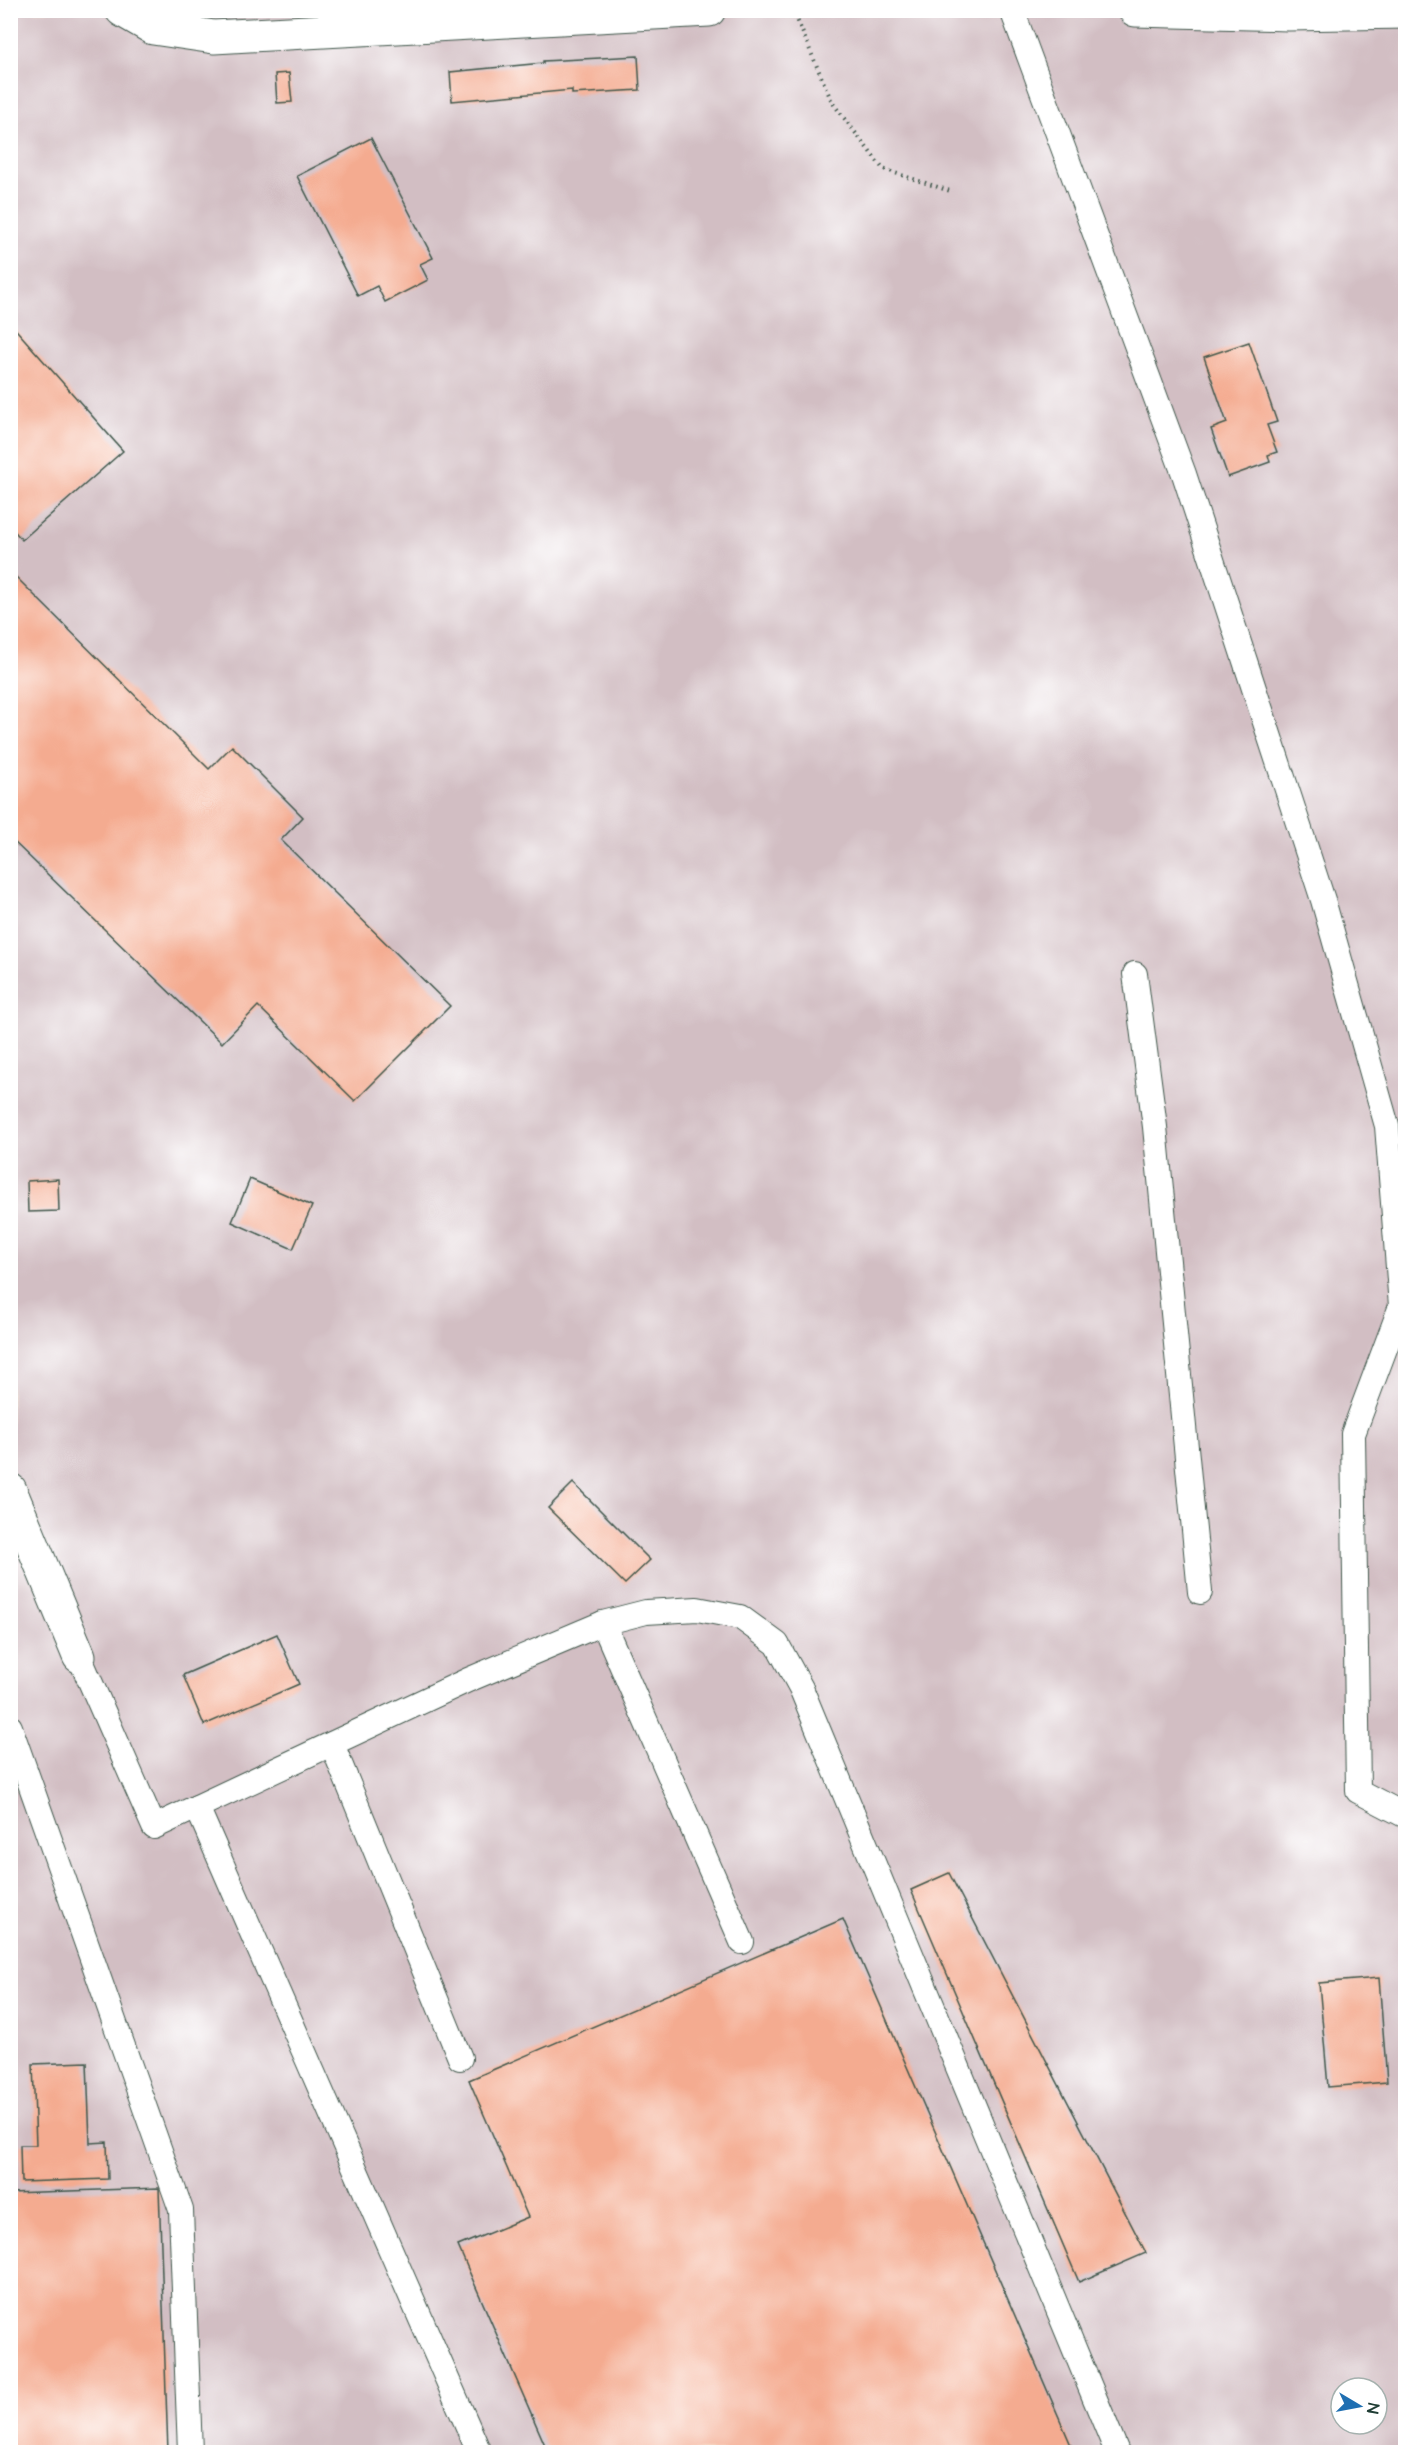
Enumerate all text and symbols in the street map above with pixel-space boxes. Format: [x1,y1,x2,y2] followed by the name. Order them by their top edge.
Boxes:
[1329,2376,1389,2436] north arrow
[1361,2402,1384,2415] text: N

